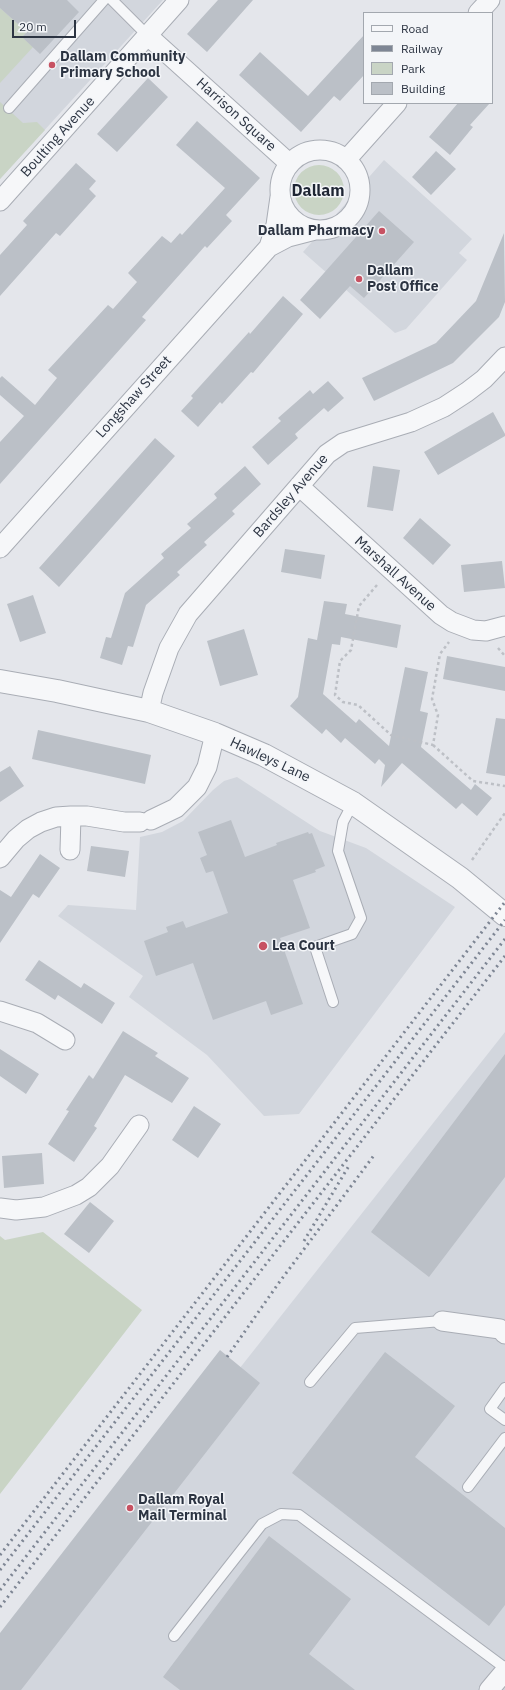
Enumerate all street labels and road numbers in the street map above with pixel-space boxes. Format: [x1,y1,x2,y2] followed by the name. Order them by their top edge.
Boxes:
[193,75,279,155] street label: Harrison Square
[17,93,99,181] street label: Boulting Avenue
[93,352,175,442] street label: Longshaw Street
[250,451,332,541] street label: Bardsley Avenue
[351,533,439,615] street label: Marshall Avenue
[227,734,313,786] street label: Hawleys Lane

